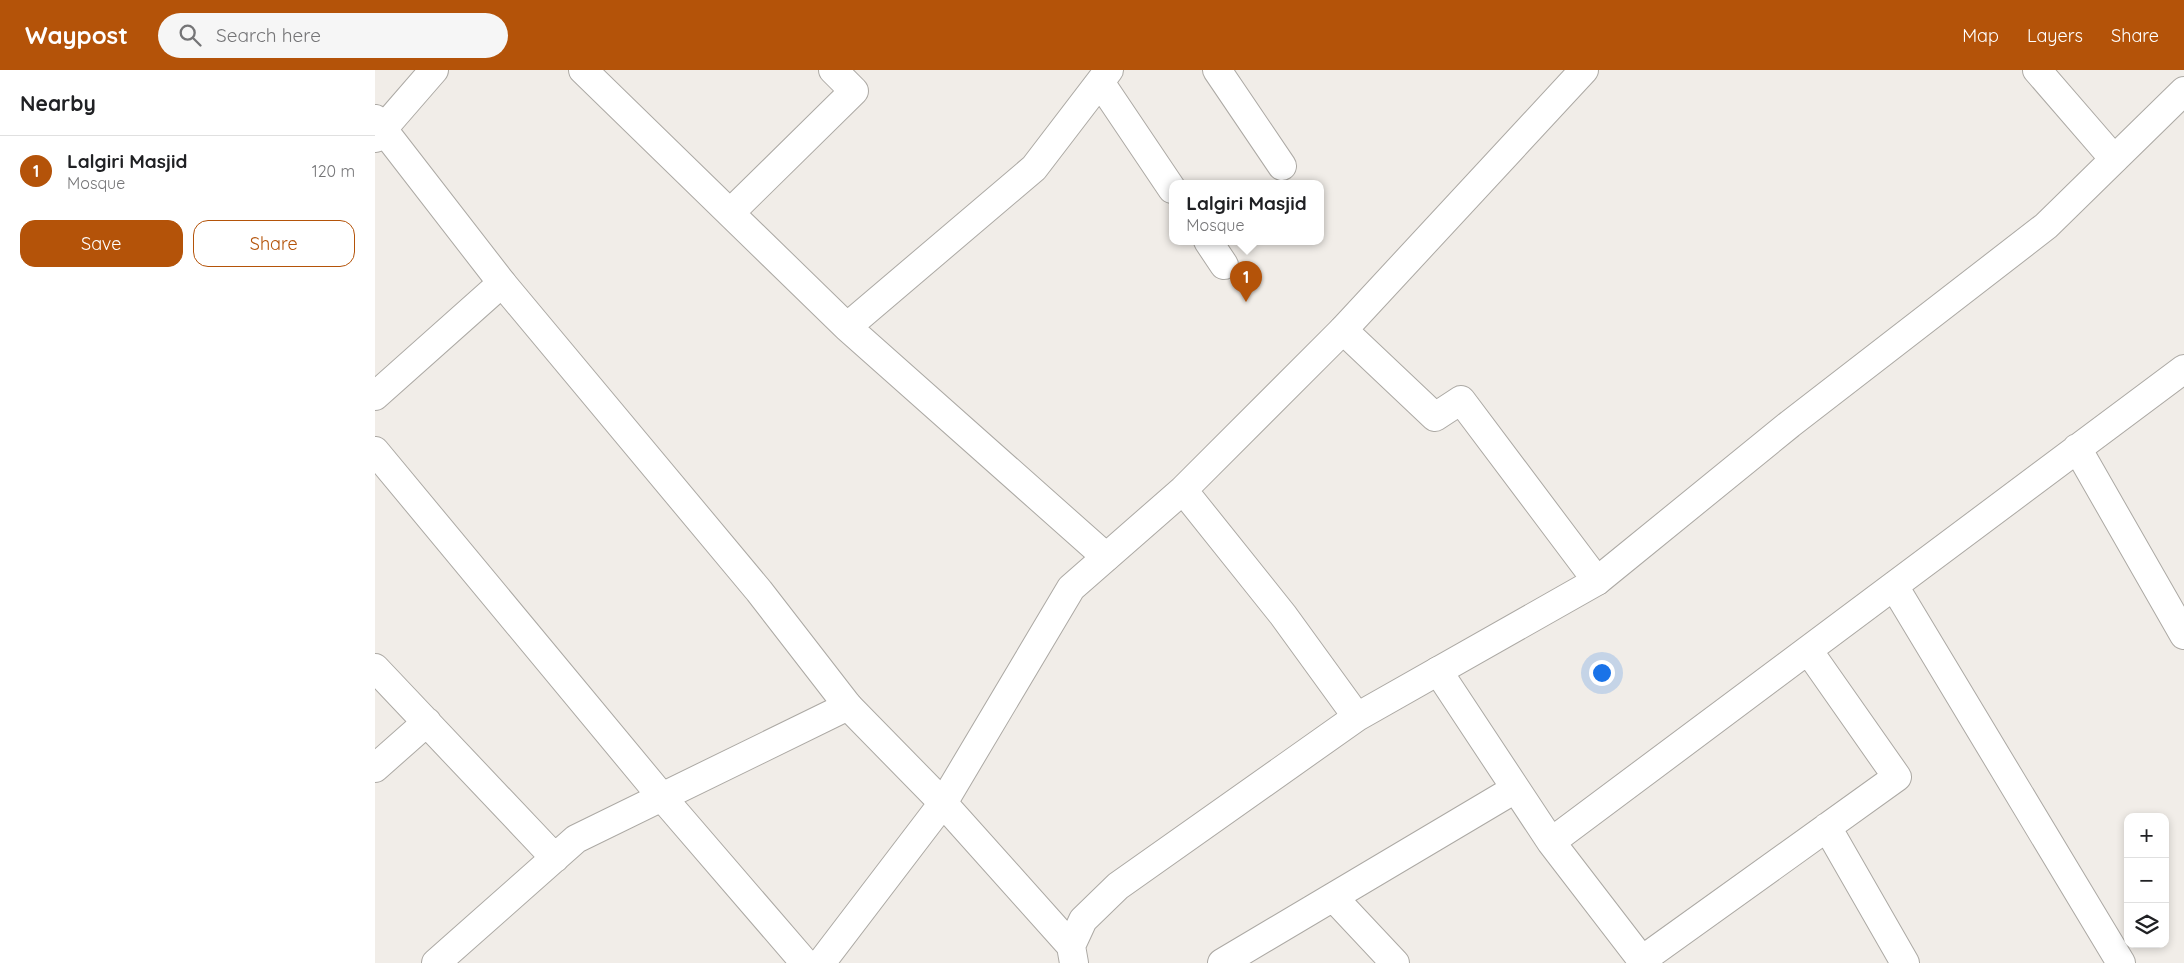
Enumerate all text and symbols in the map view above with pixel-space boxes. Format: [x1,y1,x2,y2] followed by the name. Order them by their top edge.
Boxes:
[158,13,508,58] search box
[25,20,128,50] text: Waypost
[176,21,204,49] icon: search
[216,23,321,47] text: Search here
[1962,24,1999,47] text: Map
[2027,24,2083,47] text: Layers
[2111,24,2159,47] text: Share
[20,90,96,116] text: Nearby
[67,149,188,173] text: Lalgiri Masjid
[33,161,39,181] text: 1
[312,161,355,181] text: 120 m
[67,173,125,193] text: Mosque
[1169,180,1324,245] popup
[1186,191,1307,215] text: Lalgiri Masjid
[1186,215,1245,235] text: Mosque
[20,220,183,267] button: Save
[193,220,355,267] button: Share
[1230,261,1262,302] pin: 1
[1589,660,1615,686] your location
[2124,813,2169,948] map controls
[2124,813,2169,858] button: +
[2124,858,2169,903] button: −
[2124,903,2169,948] button: layers

